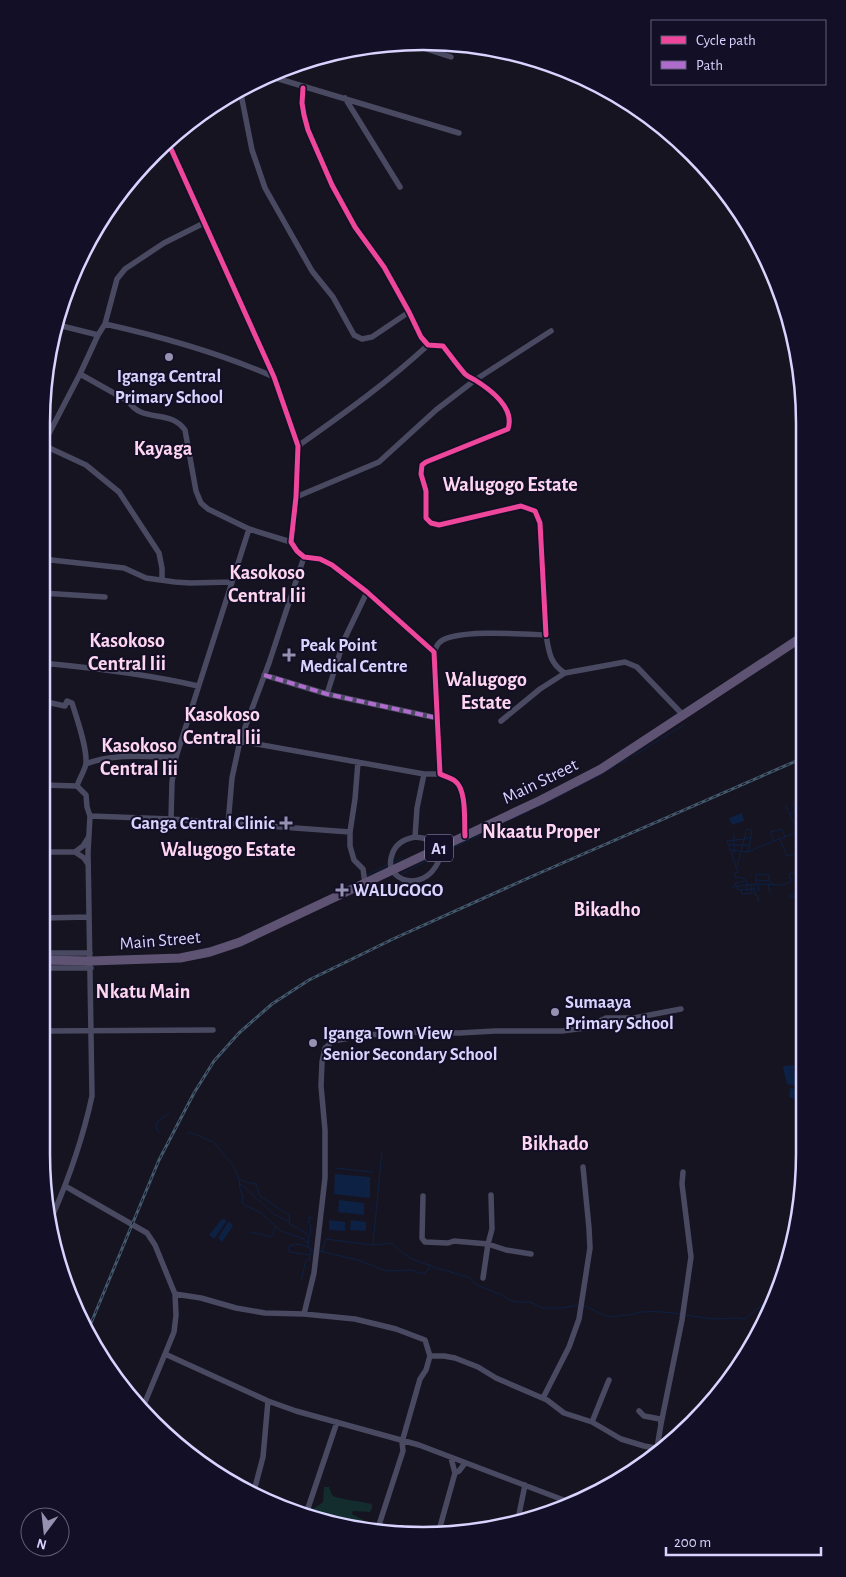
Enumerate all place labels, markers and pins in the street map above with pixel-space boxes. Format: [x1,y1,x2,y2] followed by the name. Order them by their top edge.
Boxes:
[163,351,175,363] marker: Iganga Central Primary School
[115,368,223,407] place label: Iganga Central Primary School
[300,637,407,676] place label: Peak Point Medical Centre
[282,648,296,662] marker: Peak Point Medical Centre
[131,815,275,833] place label: Ganga Central Clinic
[279,816,293,830] marker: Ganga Central Clinic
[353,882,444,900] place label: WALUGOGO
[335,883,349,897] marker: WALUGOGO
[565,994,674,1033] place label: Sumaaya Primary School
[549,1006,561,1018] marker: Sumaaya Primary School
[323,1025,497,1064] place label: Iganga Town View Senior Secondary School
[307,1037,319,1049] marker: Iganga Town View Senior Secondary School

